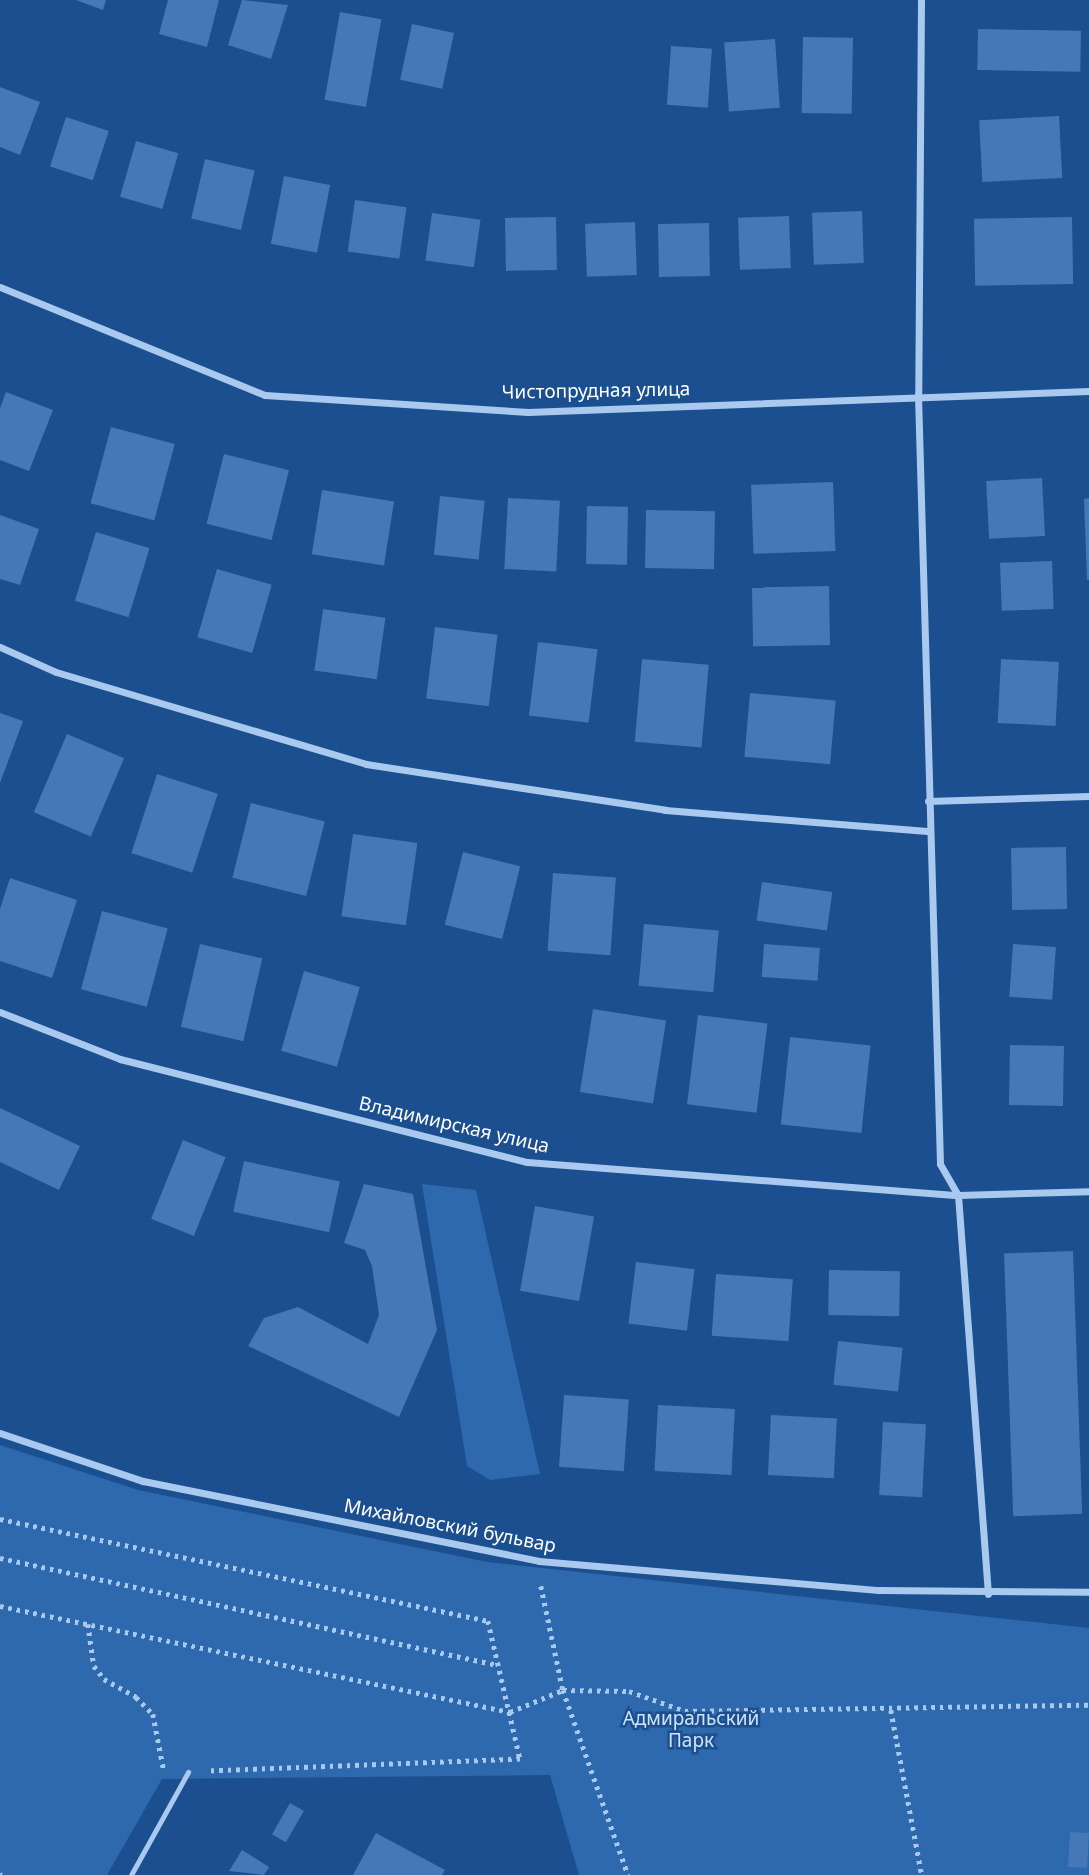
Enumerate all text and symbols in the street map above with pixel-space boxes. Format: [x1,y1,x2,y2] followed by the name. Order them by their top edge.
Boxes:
[501,378,691,404] street label: Чистопрудная улица
[357,1092,551,1158] street label: Владимирская улица
[342,1494,558,1558] street label: Михайловский бульвар
[623,1708,759,1752] park label: Адмиральский Парк

